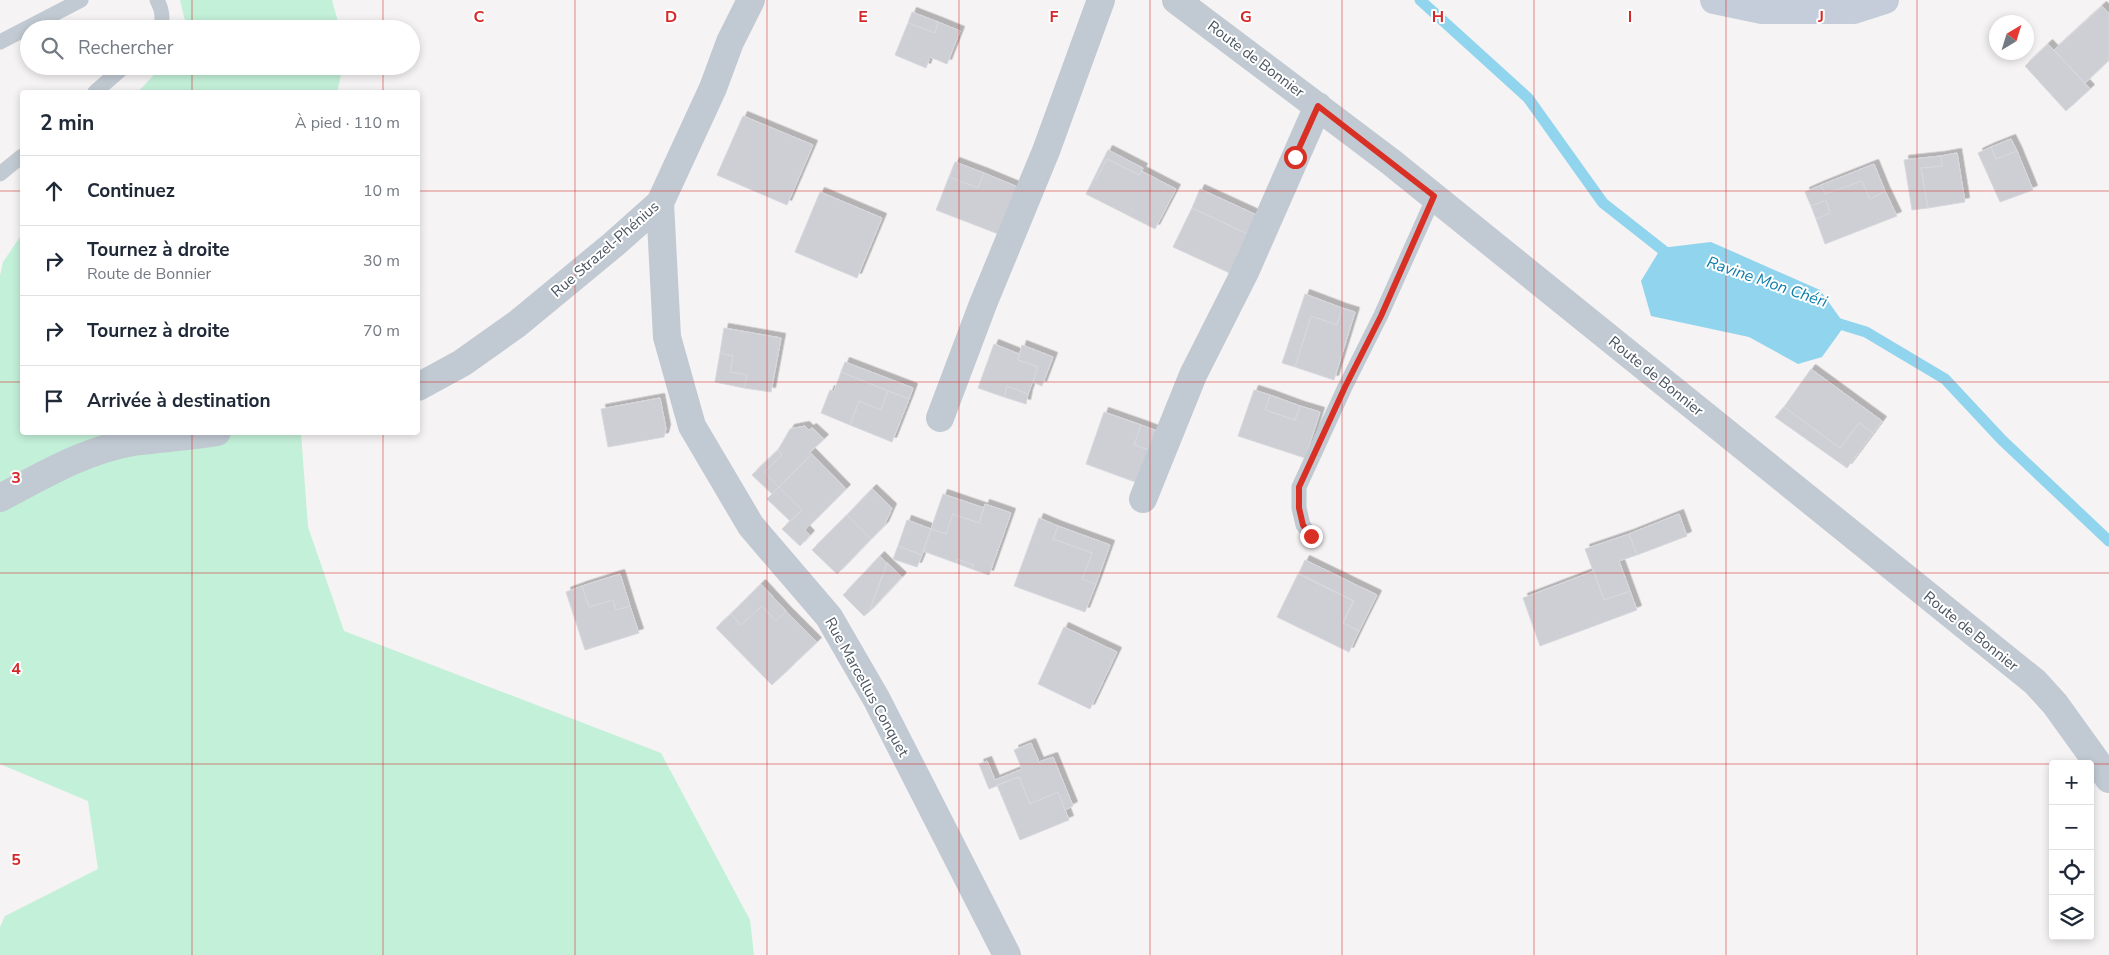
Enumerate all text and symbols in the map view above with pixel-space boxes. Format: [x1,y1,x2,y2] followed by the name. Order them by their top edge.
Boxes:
[474,6,485,28] text: C
[665,6,677,28] text: D
[858,6,868,28] text: E
[1050,6,1059,28] text: F
[1240,6,1252,28] text: G
[1432,6,1444,28] text: H
[1628,6,1632,28] text: I
[1817,6,1824,28] text: J
[1989,15,2034,60] north arrow
[1203,16,1309,102] street label: Route de Bonnier
[20,20,420,75] search box
[38,34,66,62] icon: search
[78,35,173,61] text: Rechercher
[40,109,94,137] text: 2 min
[295,112,400,134] text: À pied · 110 m
[1284,146,1307,169] route start
[40,177,68,205] icon: ahead
[87,178,175,204] text: Continuez
[363,180,400,202] text: 10 m
[547,196,663,302] street label: Rue Strazel-Phénius
[87,237,230,263] text: Tournez à droite
[40,247,68,275] icon: right
[363,250,400,272] text: 30 m
[1704,251,1831,313] water label: Ravine Mon Chéri
[87,263,211,285] text: Route de Bonnier
[40,317,68,345] icon: right
[87,318,230,344] text: Tournez à droite
[363,320,400,342] text: 70 m
[1604,332,1708,421] street label: Route de Bonnier
[40,387,68,415] icon: arrive
[87,388,271,414] text: Arrivée à destination
[11,467,21,489] text: 3
[1300,525,1323,548] route end
[1919,587,2023,676] street label: Route de Bonnier
[820,614,914,761] street label: Rue Marcellus Conquet
[11,658,21,680] text: 4
[2049,760,2094,940] map controls
[2049,760,2094,805] button: +
[2049,805,2094,850] button: −
[11,849,21,871] text: 5
[2049,850,2094,895] button: locate
[2049,895,2094,940] button: layers

